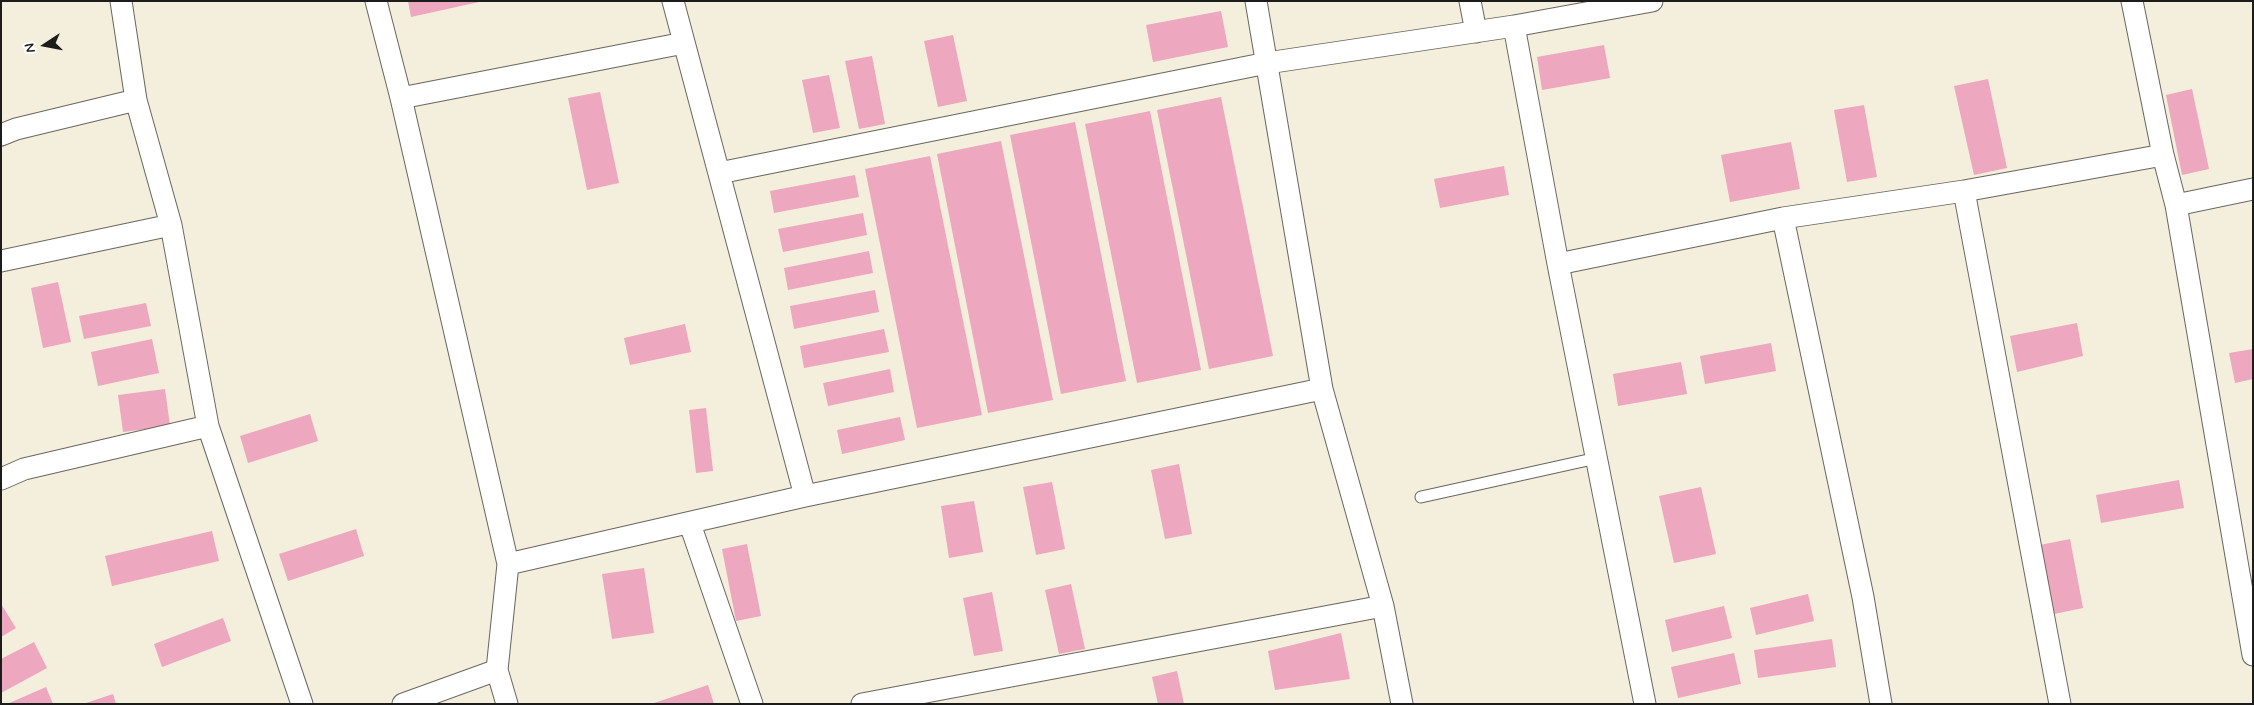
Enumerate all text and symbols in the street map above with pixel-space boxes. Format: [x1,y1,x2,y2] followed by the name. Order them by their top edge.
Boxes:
[20,20,70,70] north arrow
[21,42,40,54] text: N

